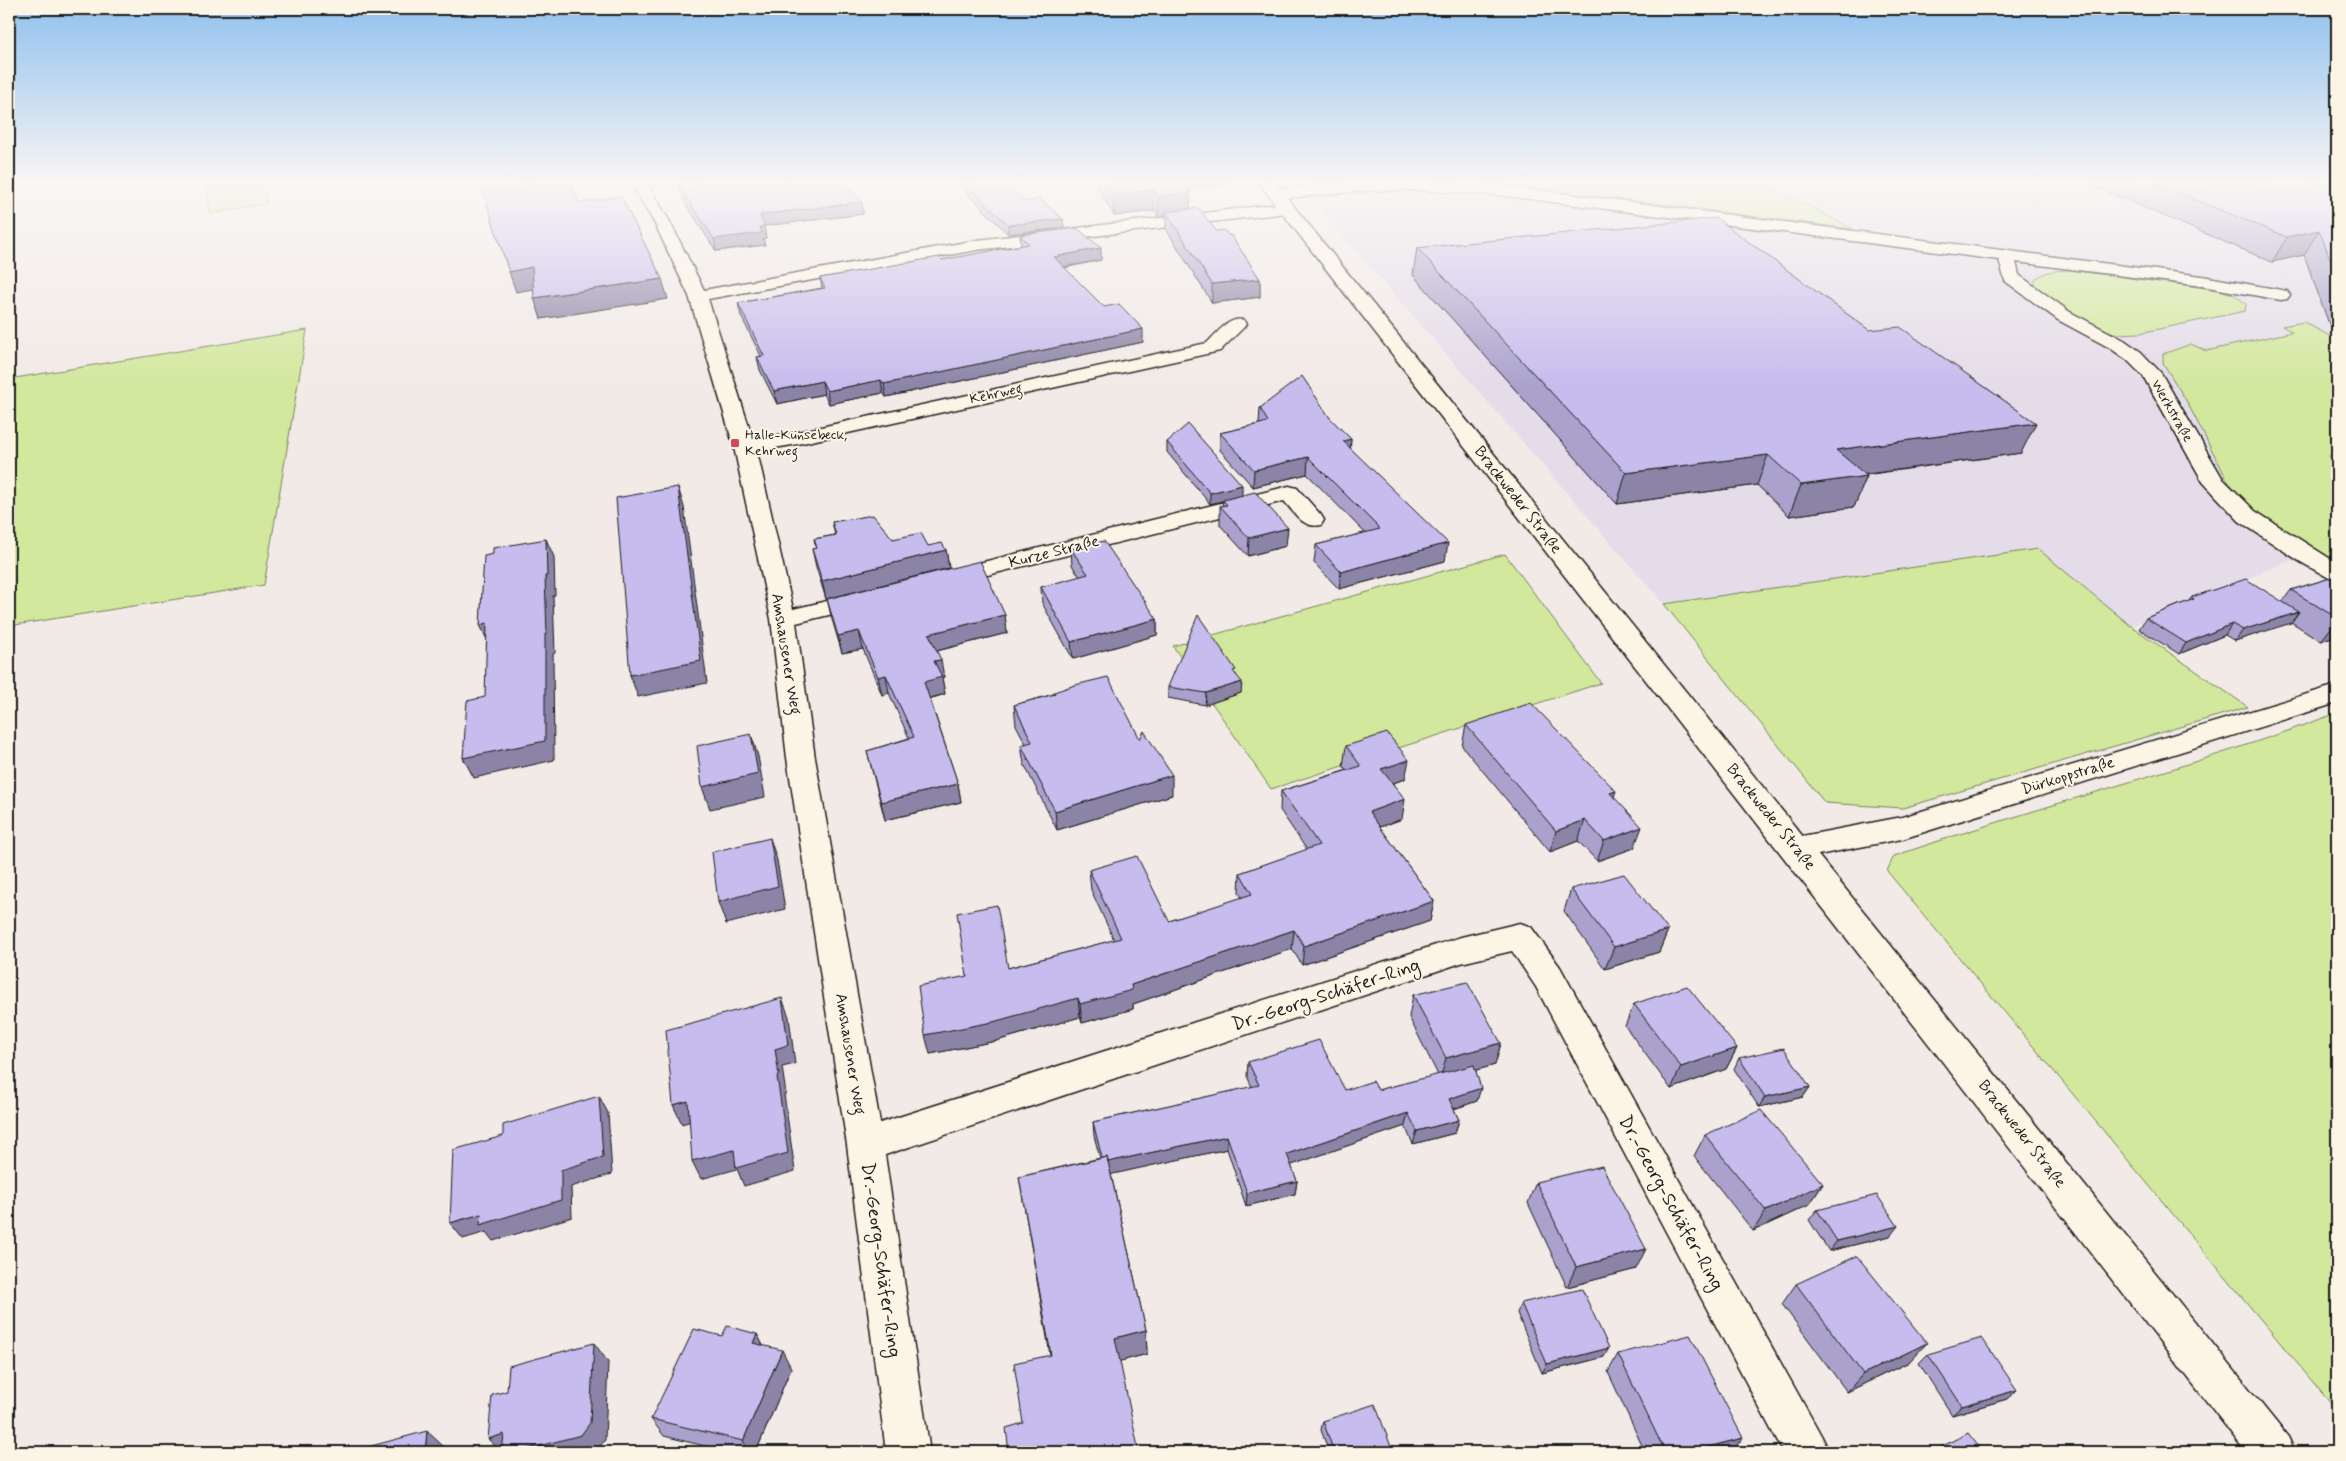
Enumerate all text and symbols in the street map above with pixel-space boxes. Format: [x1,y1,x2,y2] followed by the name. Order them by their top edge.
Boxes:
[2147,377,2197,446] street label: Werkstraße
[968,380,1024,410] street label: Kehrweg
[745,426,847,462] place label: Halle-Künsebeck, Kehrweg
[729,437,741,449] marker: Halle-Künsebeck, Kehrweg
[1469,442,1567,558] street label: Brackweder Straße
[1007,531,1102,573] street label: Kurze Straße
[765,592,806,717] street label: Amshausener Weg
[2019,752,2117,800] street label: Dürkoppstraße
[1722,759,1821,875] street label: Brackweder Straße
[1229,953,1424,1039] street label: Dr.-Georg-Schäfer-Ring
[829,992,870,1117] street label: Amshausener Weg
[1973,1076,2071,1192] street label: Brackweder Straße
[1611,1111,1730,1296] street label: Dr.-Georg-Schäfer-Ring
[853,1161,907,1359] street label: Dr.-Georg-Schäfer-Ring

